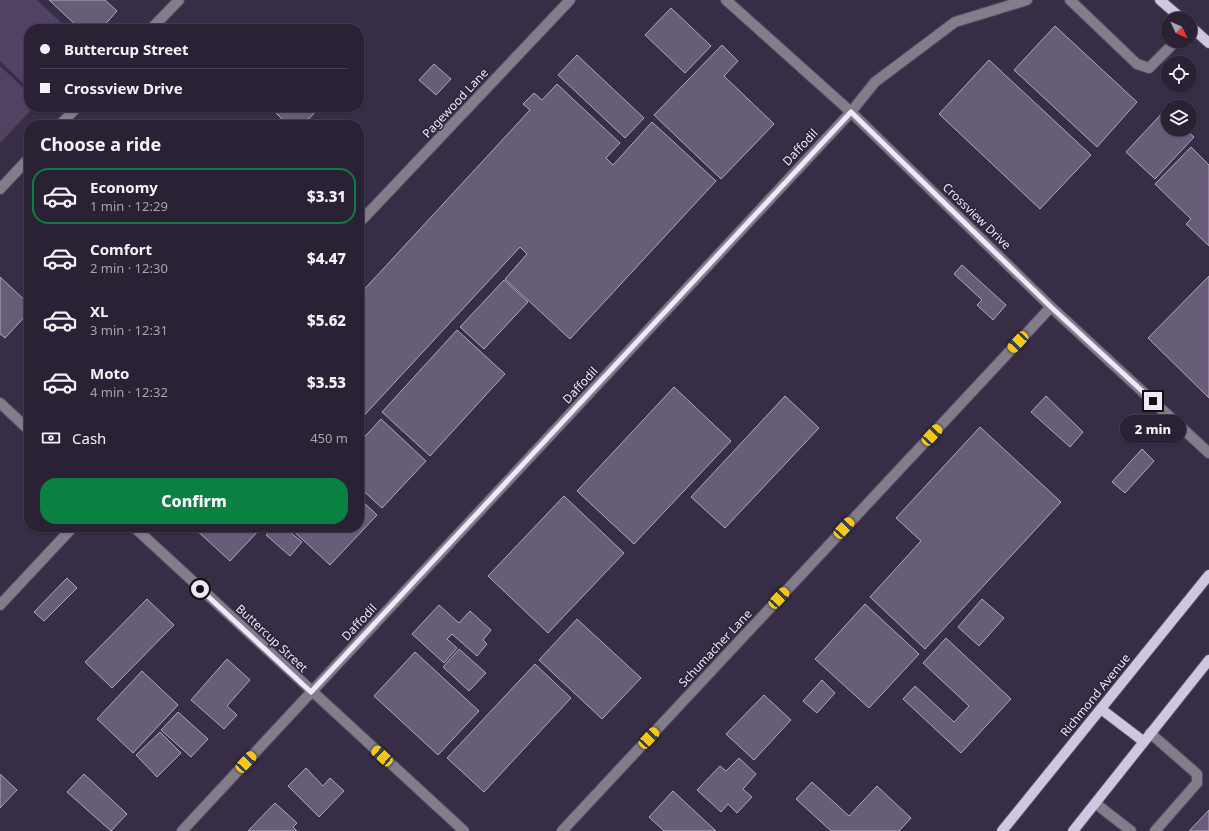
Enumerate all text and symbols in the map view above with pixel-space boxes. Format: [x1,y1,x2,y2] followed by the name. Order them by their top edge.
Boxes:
[1161,12,1197,48] north arrow
[1161,12,1197,136] map controls
[64,39,189,59] text: Buttercup Street
[1161,56,1197,92] button: locate
[418,64,492,142] street label: Pagewood Lane
[64,78,183,98] text: Crossview Drive
[1161,100,1197,136] button: layers
[779,125,821,169] street label: Daffodil
[40,132,161,156] text: Choose a ride
[90,177,158,197] text: Economy
[42,178,78,214] icon: car
[939,179,1015,253] street label: Crossview Drive
[307,186,346,206] text: $3.31
[90,197,168,215] text: 1 min · 12:29
[90,239,152,259] text: Comfort
[42,240,78,276] icon: car
[307,248,346,268] text: $4.47
[90,259,168,277] text: 2 min · 12:30
[90,301,108,321] text: XL
[42,302,78,338] icon: car
[307,310,346,330] text: $5.62
[90,321,168,339] text: 3 min · 12:31
[1005,329,1031,355] car
[90,363,129,383] text: Moto
[559,363,601,407] street label: Daffodil
[42,364,78,400] icon: car
[307,372,346,392] text: $3.53
[90,383,168,401] text: 4 min · 12:32
[1144,392,1162,410] route end
[1120,415,1186,443] callout: 2 min
[1135,420,1171,438] text: 2 min
[919,422,945,448] car
[40,427,62,449] icon: cash
[72,428,106,448] text: Cash
[310,429,348,447] text: 450 m
[40,478,348,524] button: Confirm
[831,515,857,541] car
[191,580,209,598] route start
[766,585,792,611] car
[232,600,312,676] street label: Buttercup Street
[338,600,380,644] street label: Daffodil
[675,605,756,690] street label: Schumacher Lane
[1056,650,1134,740] street label: Richmond Avenue
[636,725,662,751] car
[369,744,395,768] car
[233,749,259,775] car

